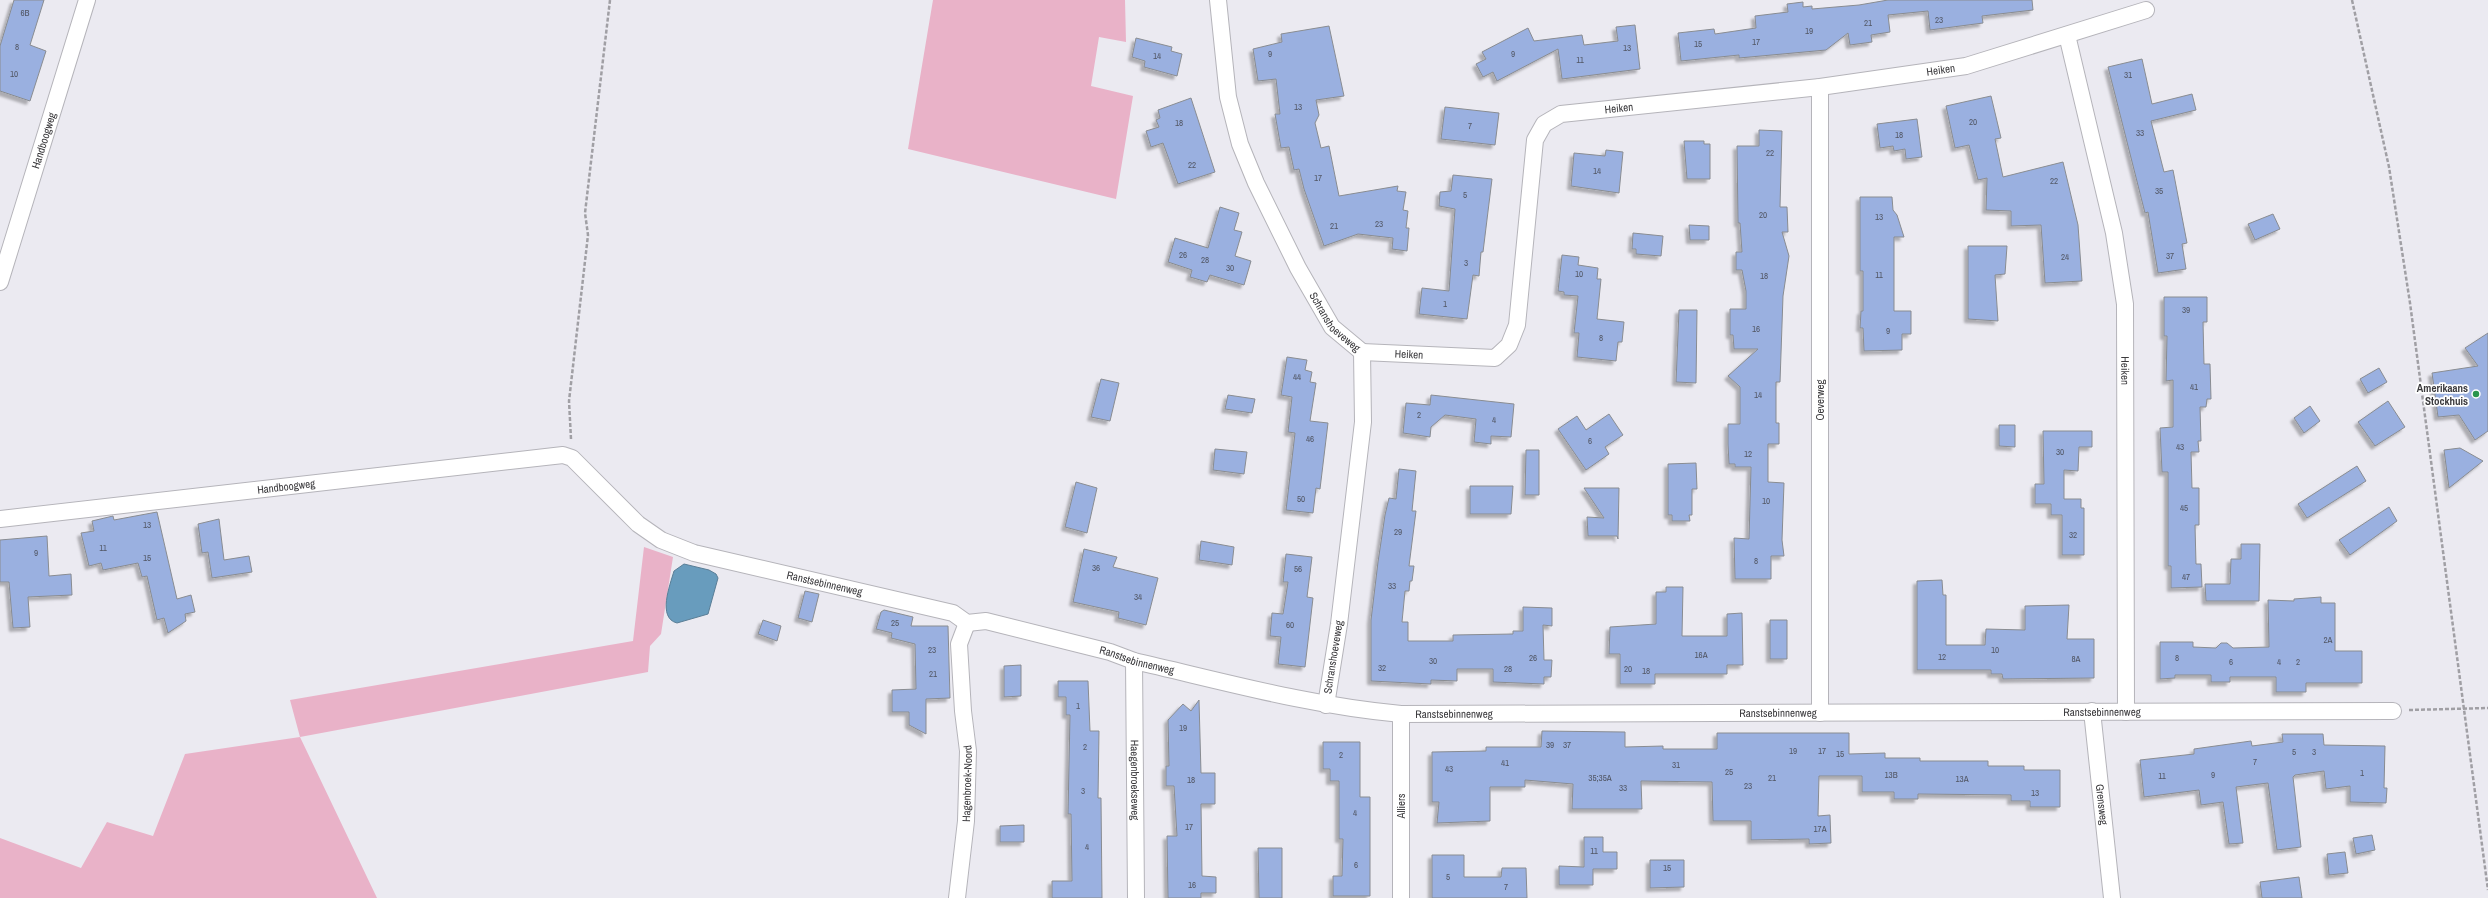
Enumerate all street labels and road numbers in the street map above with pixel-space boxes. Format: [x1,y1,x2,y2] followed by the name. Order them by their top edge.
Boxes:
[1925,61,1956,79] street label: Heiken
[1604,100,1634,116] street label: Heiken
[28,111,59,171] street label: Handboogweg
[1306,289,1363,355] street label: Schranshoeveweg
[1394,346,1424,362] street label: Heiken
[2118,356,2132,385] street label: Heiken
[1813,379,1827,421] street label: Oeverweg
[256,476,316,497] street label: Handboogweg
[785,568,864,599] street label: Ranstsebinnenweg
[1320,619,1346,695] street label: Schranshoeveweg
[1098,643,1176,677] street label: Ranstsebinnenweg
[2063,705,2141,719] street label: Ranstsebinnenweg
[1739,706,1817,720] street label: Ranstsebinnenweg
[1415,707,1493,721] street label: Ranstsebinnenweg
[1128,740,1142,820] street label: Haegenbroekseweg
[959,744,975,822] street label: Hagenbroek-Noord
[2093,783,2111,826] street label: Grensweg
[1394,793,1408,820] street label: Alliers

